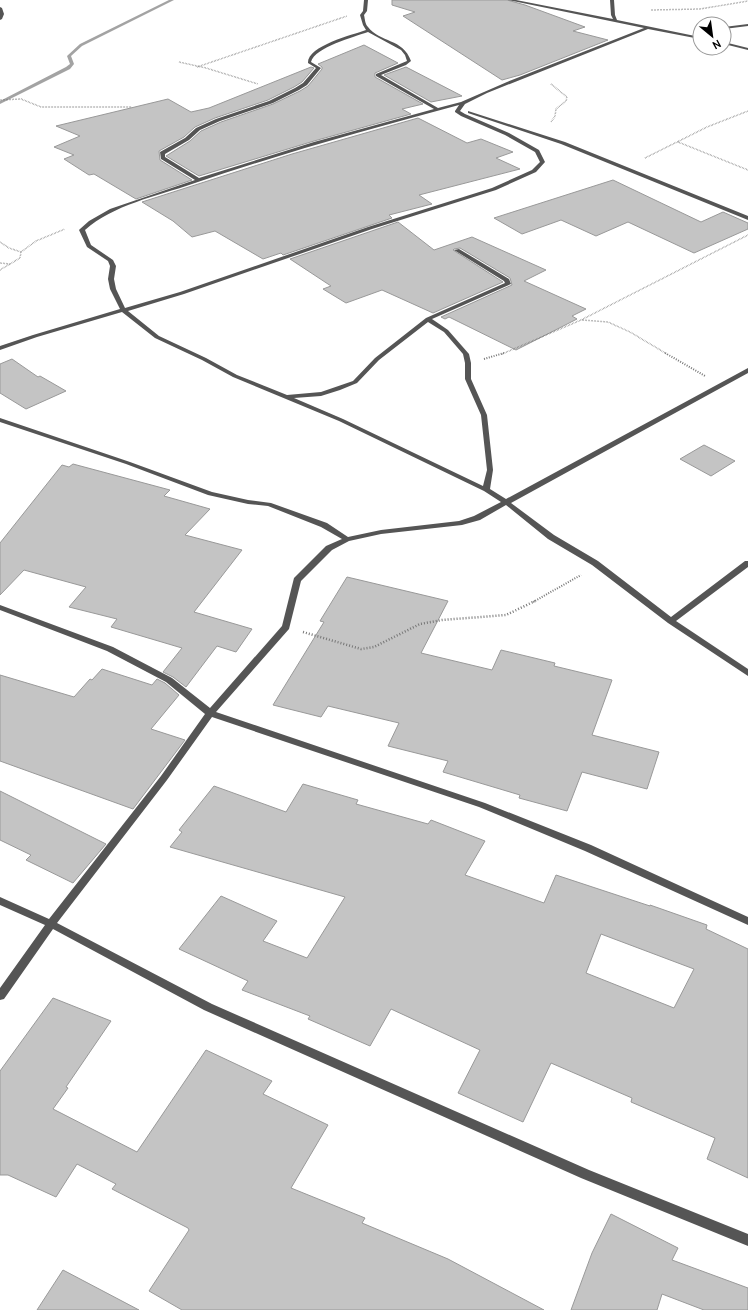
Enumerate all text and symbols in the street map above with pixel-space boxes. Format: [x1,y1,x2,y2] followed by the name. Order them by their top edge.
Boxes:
[692,16,732,56] north arrow
[710,37,724,53] text: N

